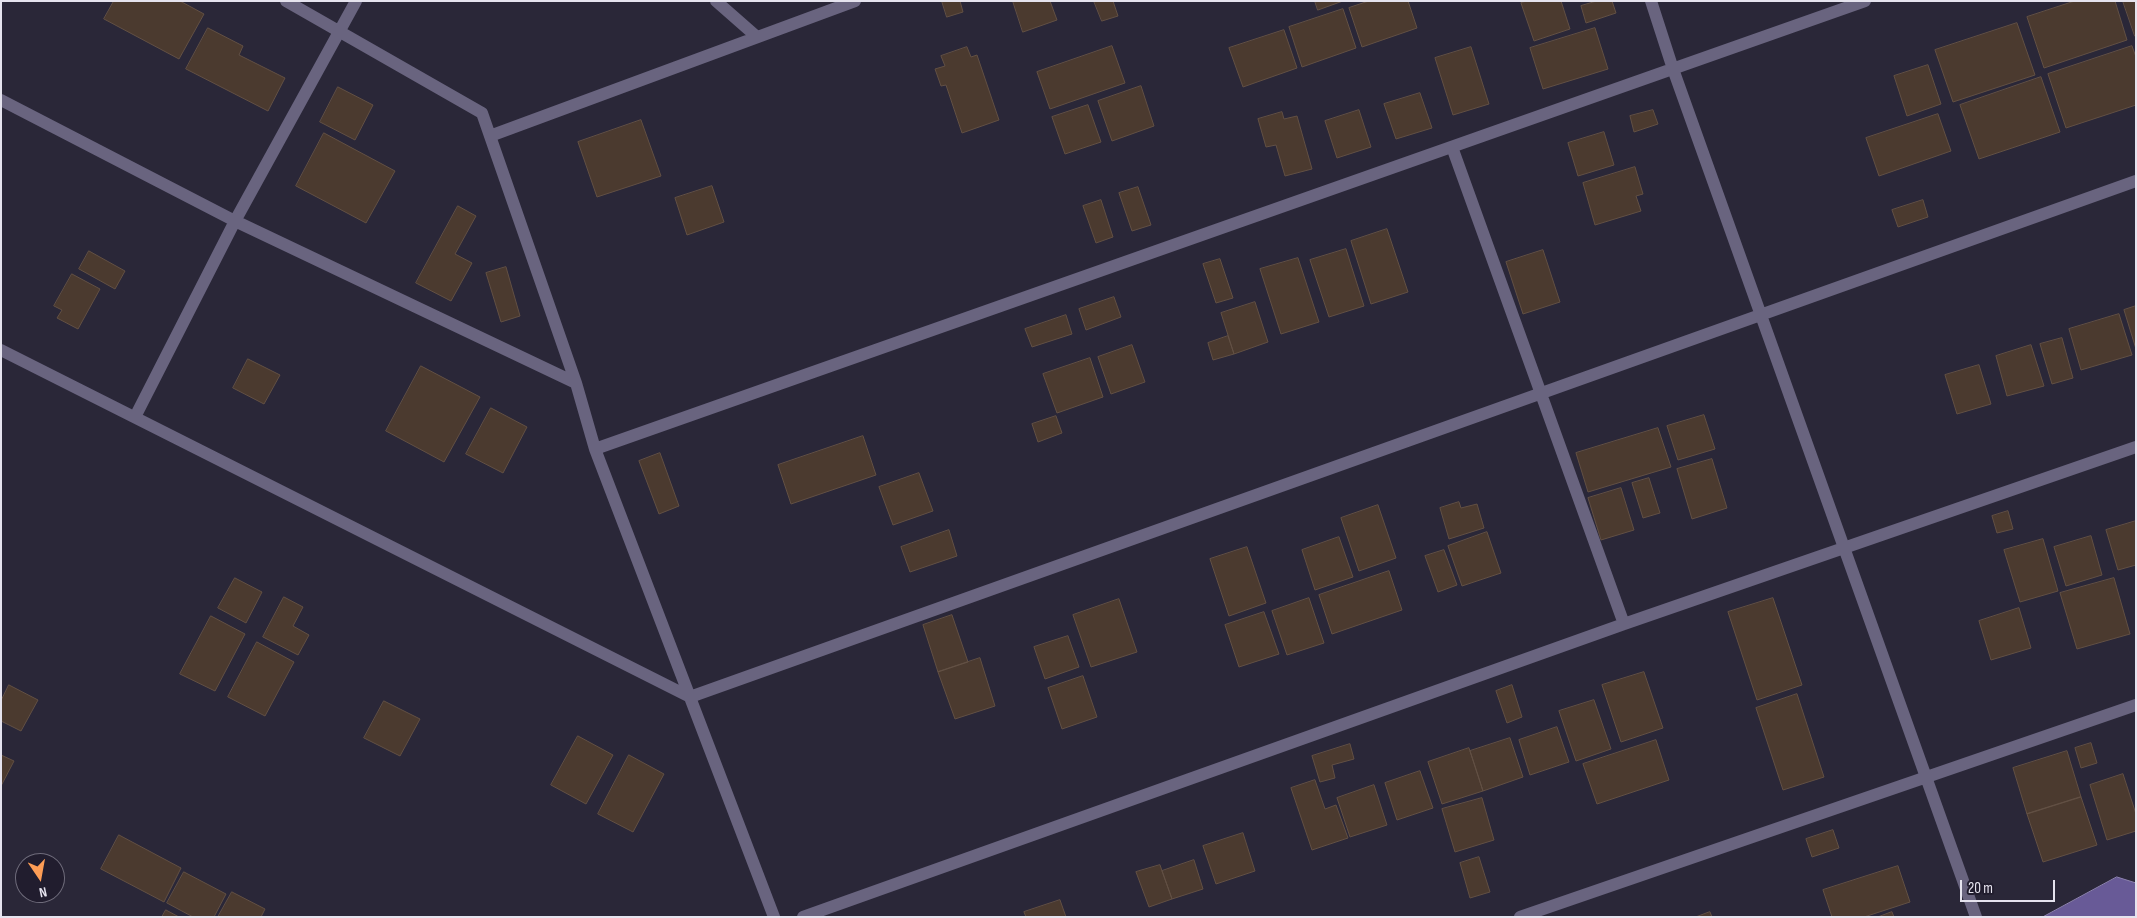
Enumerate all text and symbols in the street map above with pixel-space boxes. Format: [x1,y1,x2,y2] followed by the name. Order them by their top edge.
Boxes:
[15,853,65,903] north arrow
[1962,870,2057,902] scale bar
[1968,879,1993,898] text: 20 m
[38,883,48,901] text: N

